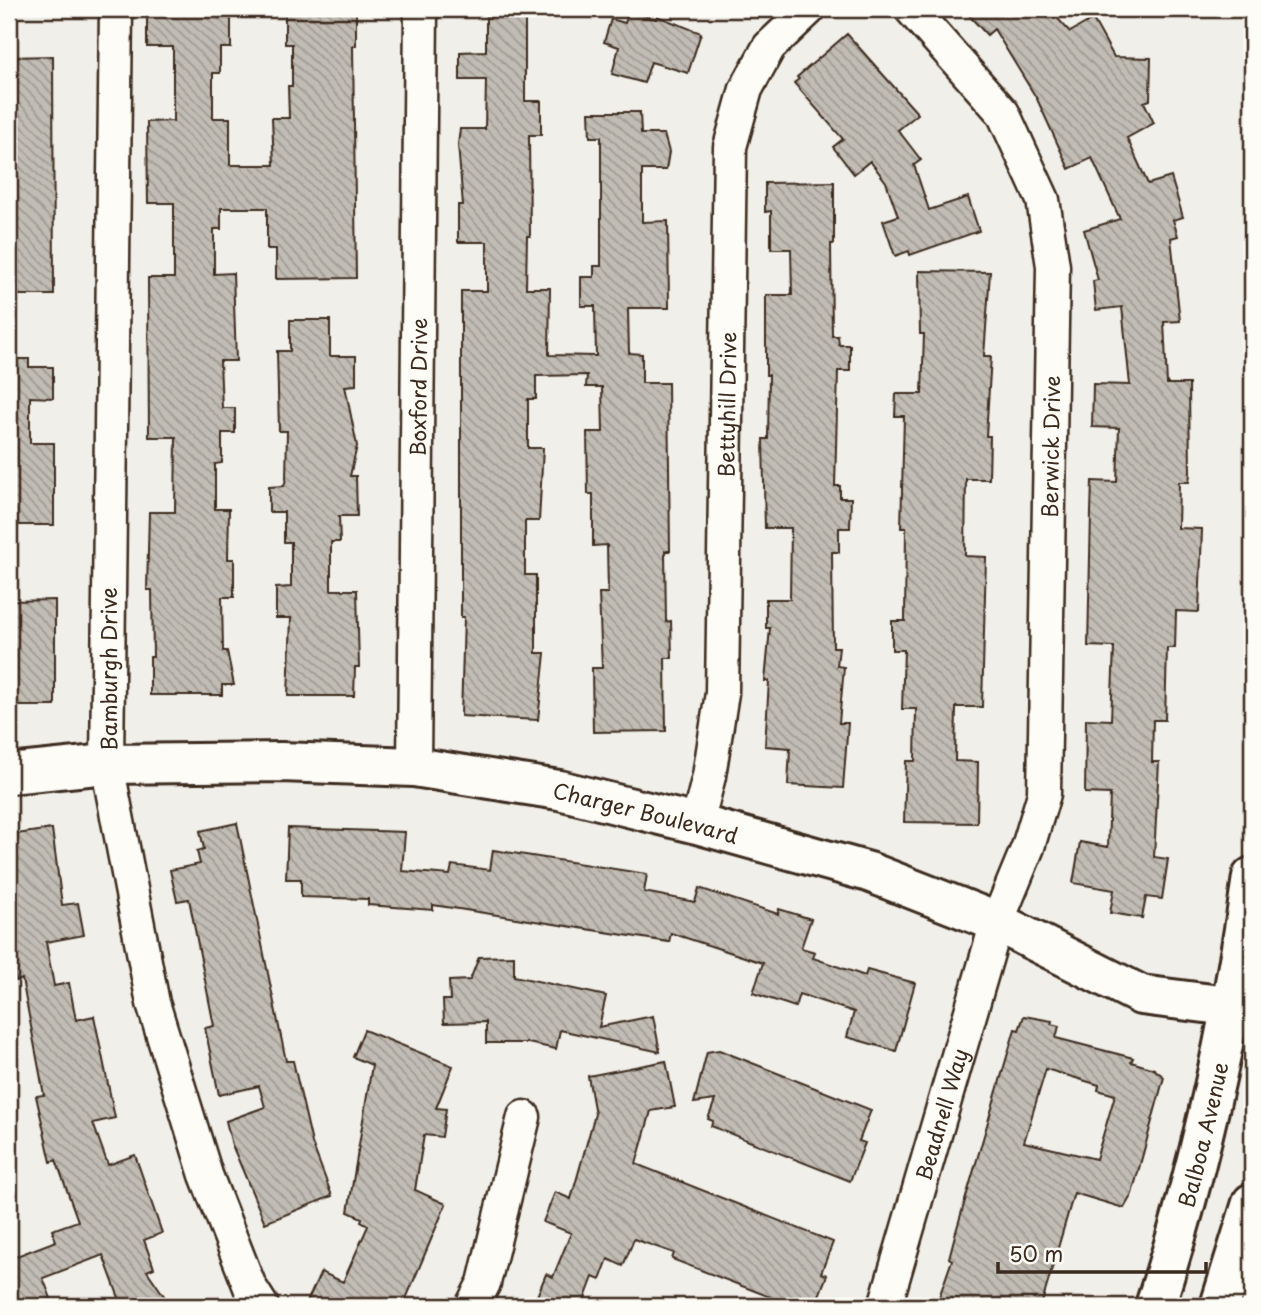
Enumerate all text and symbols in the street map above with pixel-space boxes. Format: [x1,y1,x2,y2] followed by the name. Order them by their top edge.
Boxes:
[401,317,434,457] street label: Boxford Drive
[709,331,743,478] street label: Bettyhill Drive
[1033,375,1067,518] street label: Berwick Drive
[92,587,124,751] street label: Bamburgh Drive
[550,773,742,851] street label: Charger Boulevard
[907,1044,975,1184] street label: Beadnell Way
[1169,1059,1235,1211] street label: Balboa Avenue
[998,1231,1207,1275] scale bar
[1009,1237,1063,1269] text: 50 m

